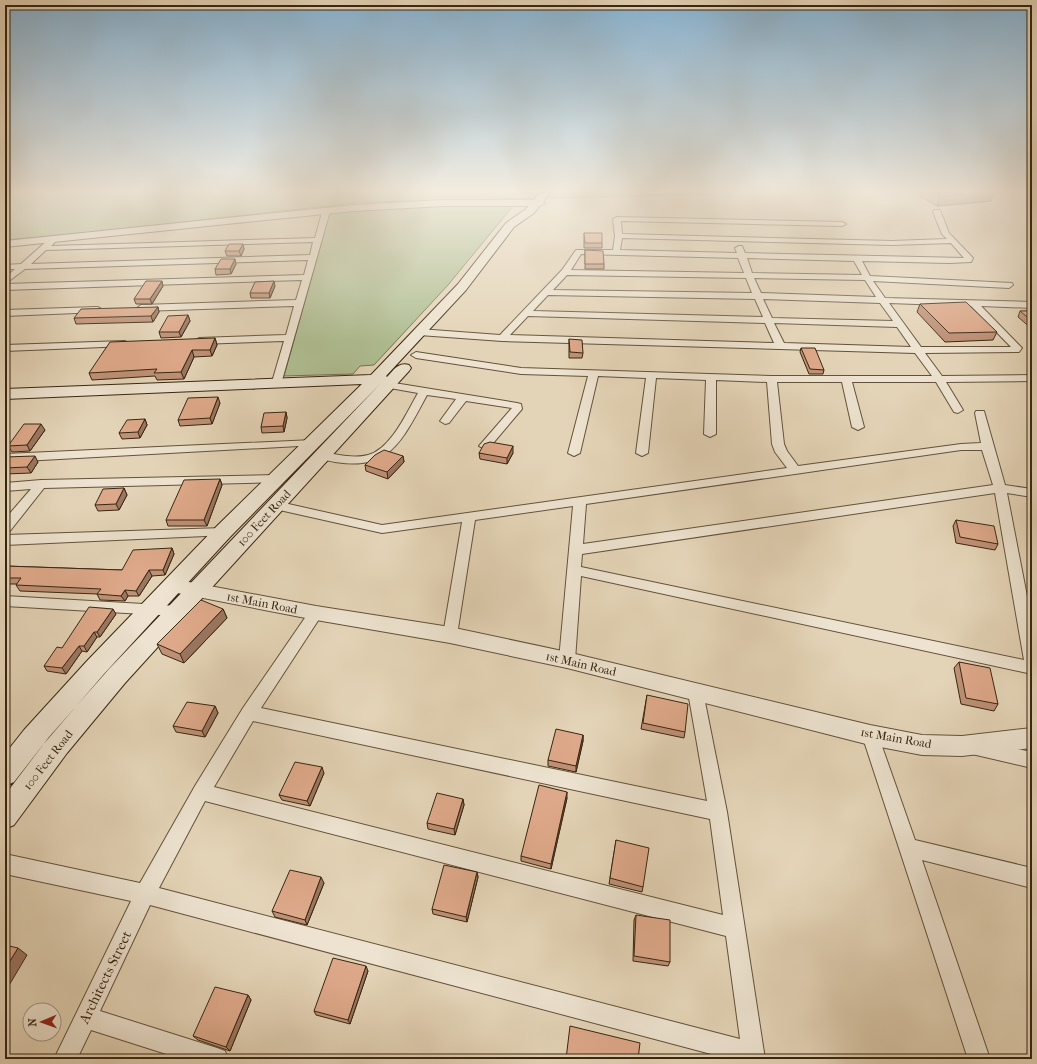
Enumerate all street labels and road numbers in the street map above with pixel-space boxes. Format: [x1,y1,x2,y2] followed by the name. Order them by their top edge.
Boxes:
[234,487,294,549] street label: 100 Feet Road
[225,589,299,617] street label: 1st Main Road
[544,649,618,679] street label: 1st Main Road
[859,725,933,751] street label: 1st Main Road
[20,727,76,793] street label: 100 Feet Road
[75,928,135,1027] street label: Architects Street

